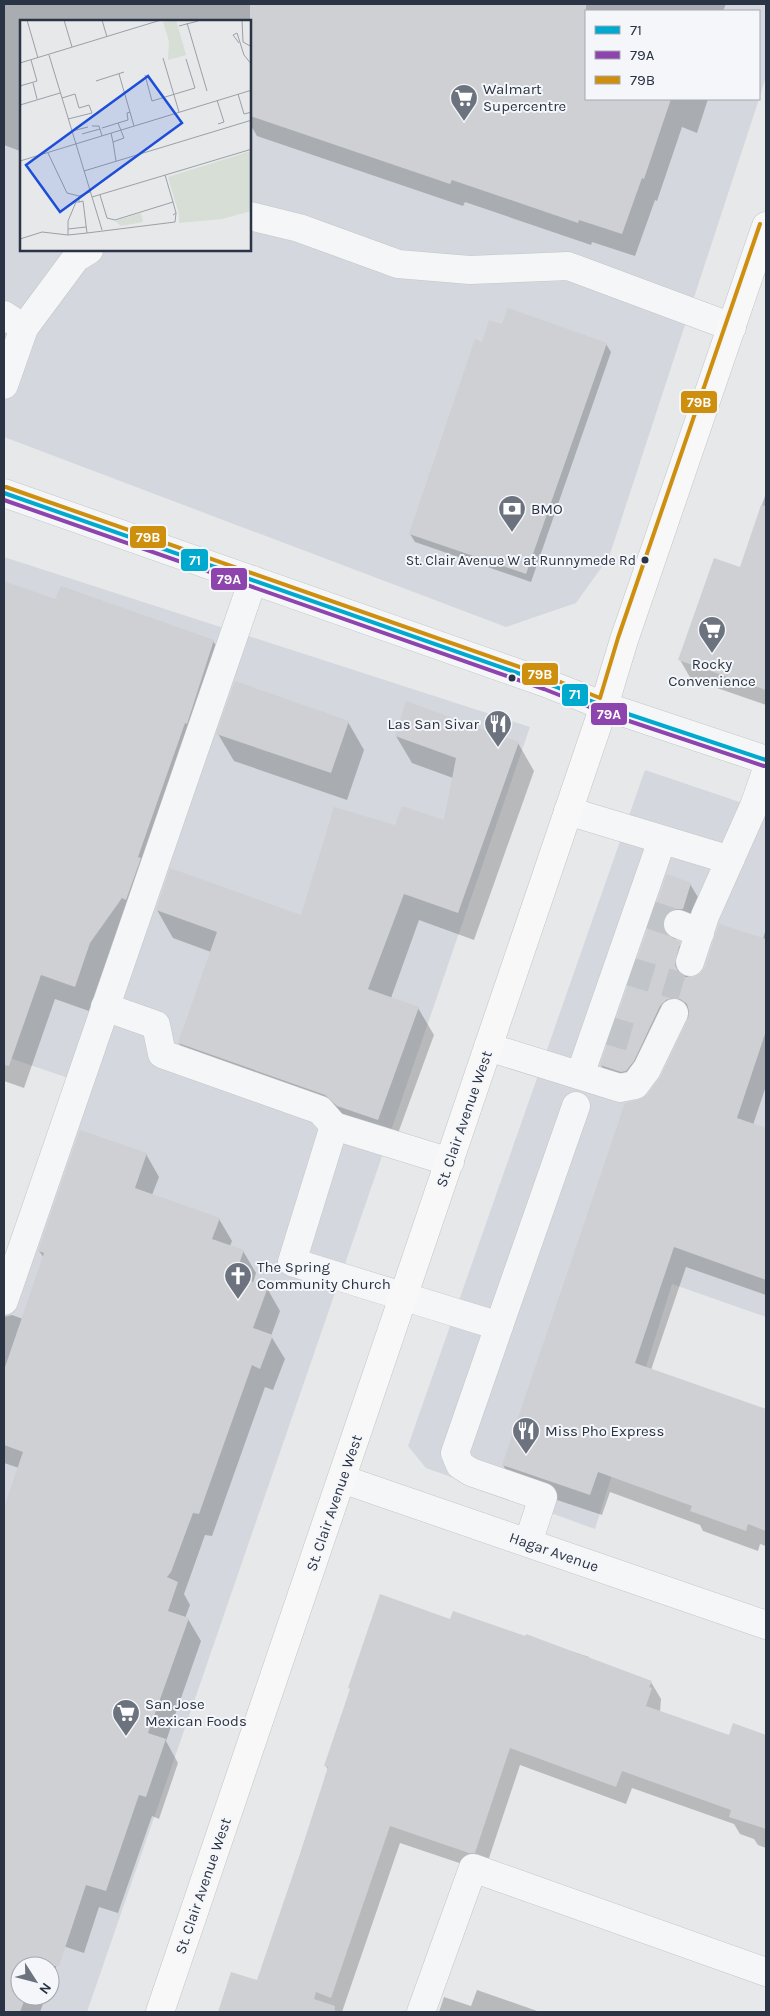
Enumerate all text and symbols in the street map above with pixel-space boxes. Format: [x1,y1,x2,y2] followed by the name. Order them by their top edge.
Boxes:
[585,10,760,100] legend
[20,20,251,251] inset map
[630,21,642,39] text: 71
[630,46,655,64] text: 79A
[630,71,655,89] text: 79B
[483,80,566,115] place label: Walmart Supercentre
[449,83,479,122] supermarket icon: Walmart Supercentre
[680,390,718,414] line badge: 79B
[687,394,711,411] text: 79B
[497,494,527,533] bank icon: BMO
[531,500,563,518] place label: BMO
[129,525,167,549] line badge: 79B
[136,529,160,546] text: 79B
[180,548,209,572] line badge: 71
[189,552,201,569] text: 71
[406,552,636,569] place label: St. Clair Avenue W at Runnymede Rd
[640,555,650,565] marker: St. Clair Avenue W at Runnymede Rd
[210,567,248,591] line badge: 79A
[217,571,241,588] text: 79A
[697,615,727,654] supermarket icon: Rocky Convenience
[668,655,756,690] place label: Rocky Convenience
[521,662,559,686] line badge: 79B
[528,666,552,683] text: 79B
[507,673,517,683] unlabelled marker
[561,683,589,707] line badge: 71
[569,686,581,703] text: 71
[590,702,628,726] line badge: 79A
[597,706,621,723] text: 79A
[483,709,513,748] restaurant icon: Las San Sivar
[388,715,480,733] place label: Las San Sivar
[432,1048,496,1190] street label: St. Clair Avenue West
[257,1258,391,1293] place label: The Spring Community Church
[223,1261,253,1300] church icon: The Spring Community Church
[511,1416,541,1455] restaurant icon: Miss Pho Express
[545,1422,664,1440] place label: Miss Pho Express
[302,1432,366,1574] street label: St. Clair Avenue West
[507,1528,601,1576] street label: Hagar Avenue
[145,1695,247,1730] place label: San Jose Mexican Foods
[111,1698,141,1737] supermarket icon: San Jose Mexican Foods
[171,1815,235,1957] street label: St. Clair Avenue West
[10,1956,60,2006] north arrow
[35,1979,55,1997] text: N

